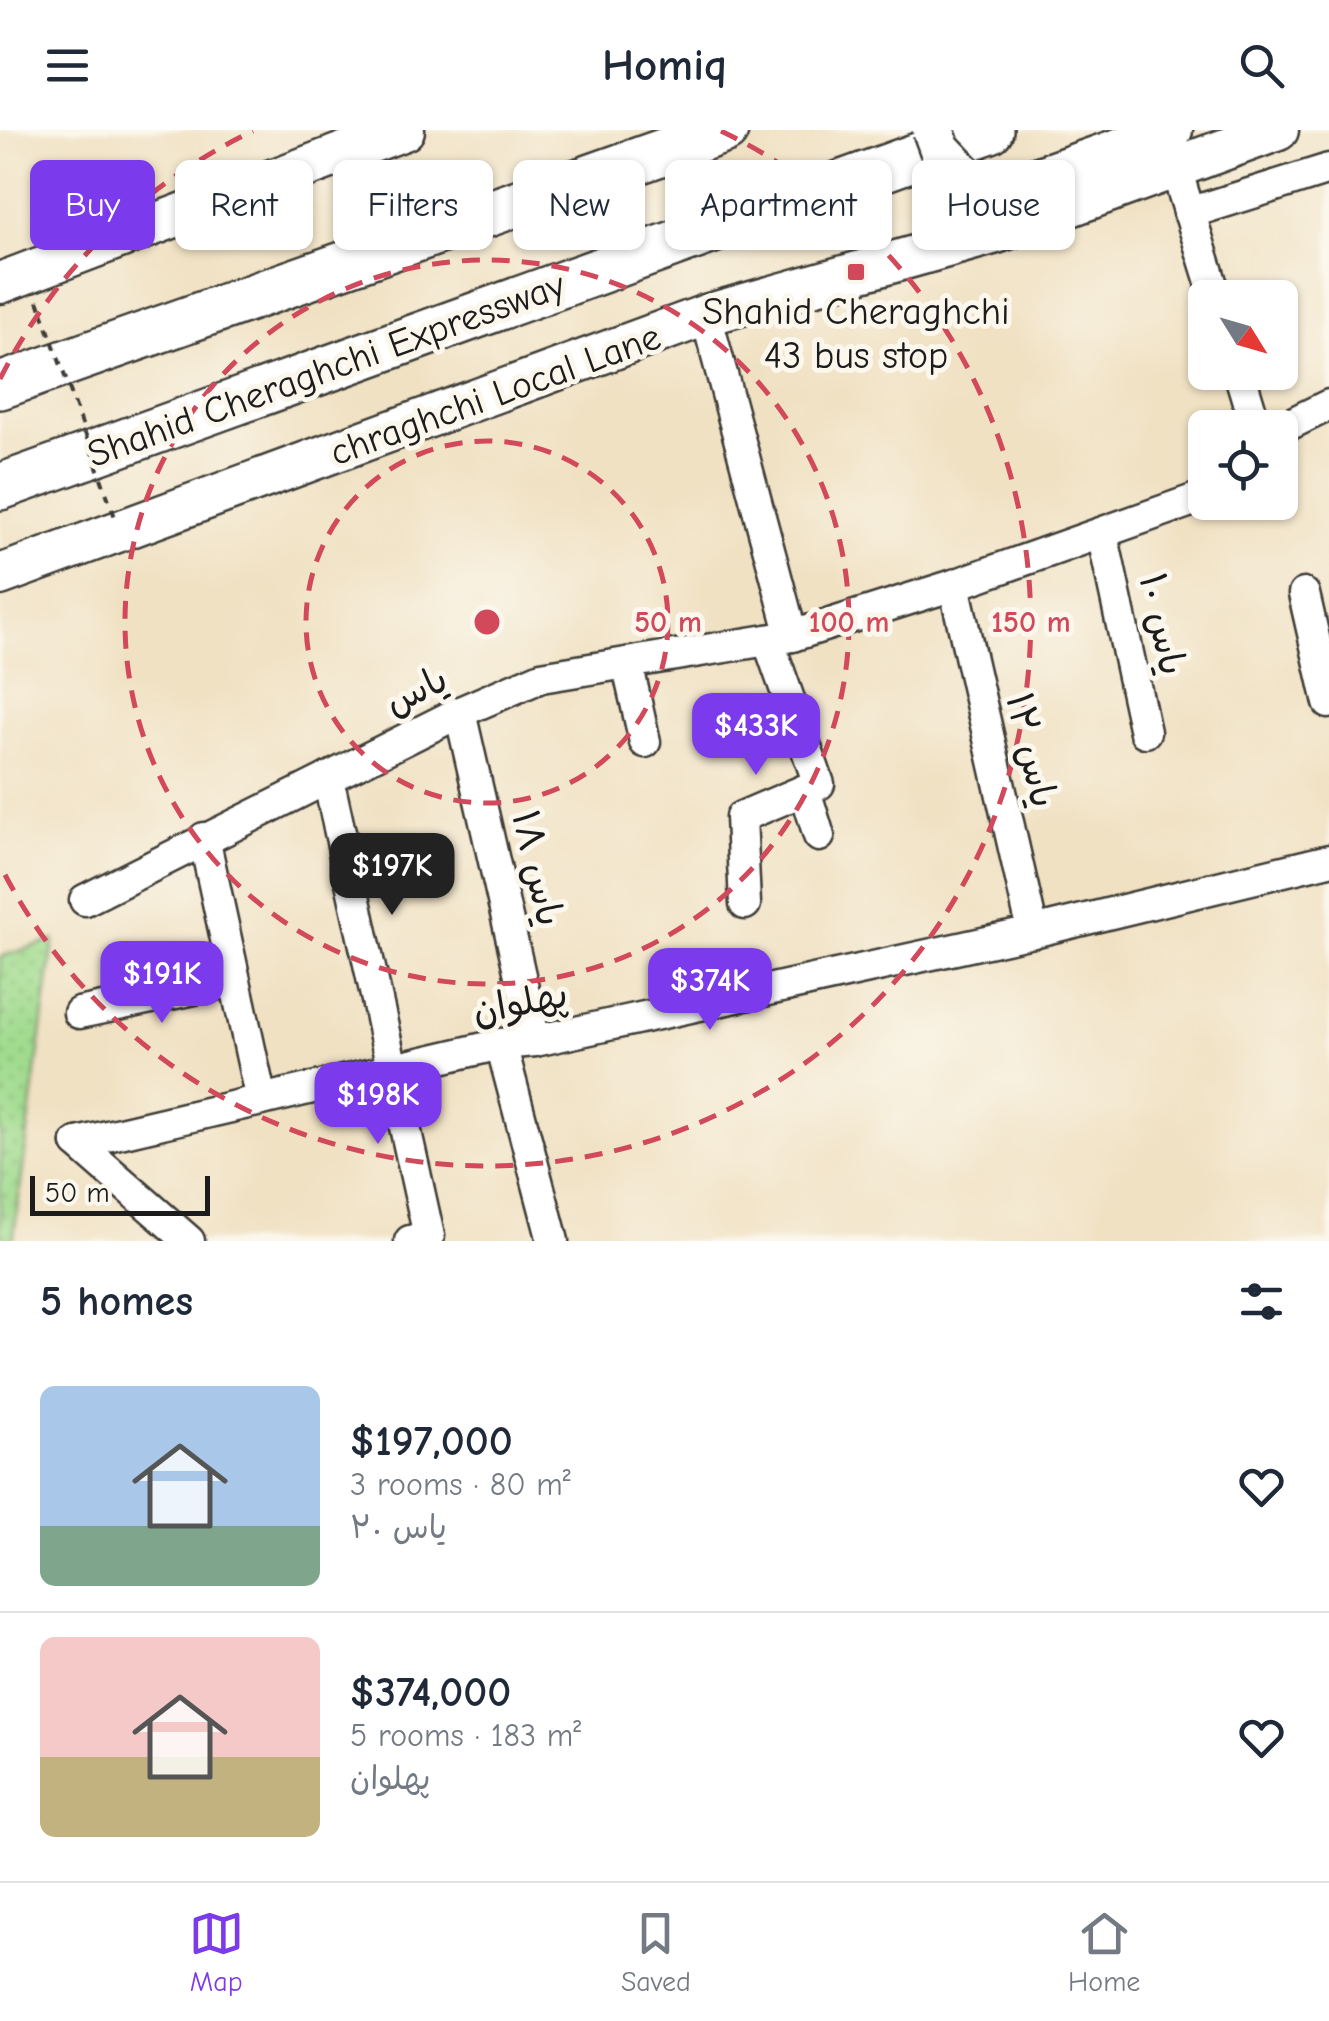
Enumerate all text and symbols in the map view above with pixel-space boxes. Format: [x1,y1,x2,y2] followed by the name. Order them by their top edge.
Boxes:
[40,38,95,93] icon: menu
[1234,38,1289,93] icon: search
[602,39,727,91] text: Homiq
[30,160,155,250] chip: Buy
[175,160,313,250] chip: Rent
[333,160,493,250] chip: Filters
[513,160,645,250] chip: New
[665,160,892,250] chip: Apartment
[912,160,1075,250] chip: House
[845,261,867,283] marker: Shahid Cheraghchi 43 bus stop
[82,263,571,477] street label: Shahid Cheraghchi Expressway
[1188,280,1298,390] north arrow
[1188,280,1298,520] map controls
[702,290,1010,378] place label: Shahid Cheraghchi 43 bus stop
[324,315,667,475] street label: chraghchi Local Lane
[1188,410,1298,520] button: locate
[1130,569,1194,679] street label: یاس ۱۰
[469,604,505,640] centre of rings
[634,605,702,640] text: 50 m
[809,605,889,640] text: 100 m
[991,605,1071,640] text: 150 m
[378,657,455,725] street label: یاس
[997,689,1066,812] street label: یاس ۱۲
[686,693,826,778] pin: $433K
[714,707,798,744] text: $433K
[502,806,572,930] street label: یاس ۱۸
[322,833,462,918] pin: $197K
[352,847,433,884] text: $197K
[92,941,232,1026] pin: $191K
[640,948,780,1033] pin: $374K
[122,955,202,992] text: $191K
[670,962,750,999] text: $374K
[469,972,572,1035] street label: پهلوان
[308,1062,448,1147] pin: $198K
[337,1076,419,1113] text: $198K
[30,1171,210,1216] scale bar
[45,1177,110,1209] text: 50 m
[1234,1274,1289,1329] icon: filters
[40,1277,193,1326] text: 5 homes
[350,1417,513,1466] text: $197,000
[120,1426,240,1546] icon: home
[1234,1459,1289,1514] icon: heart
[350,1466,571,1503] text: 3 rooms · 80 m²
[350,1509,447,1546] text: یاس ۲۰
[350,1668,511,1717] text: $374,000
[120,1677,240,1797] icon: home
[1234,1710,1289,1765] icon: heart
[350,1717,581,1754] text: 5 rooms · 183 m²
[350,1760,431,1797] text: پهلوان
[189,1906,244,1998] tab: Map
[621,1906,691,1998] tab: Saved
[1068,1906,1140,1998] tab: Home

